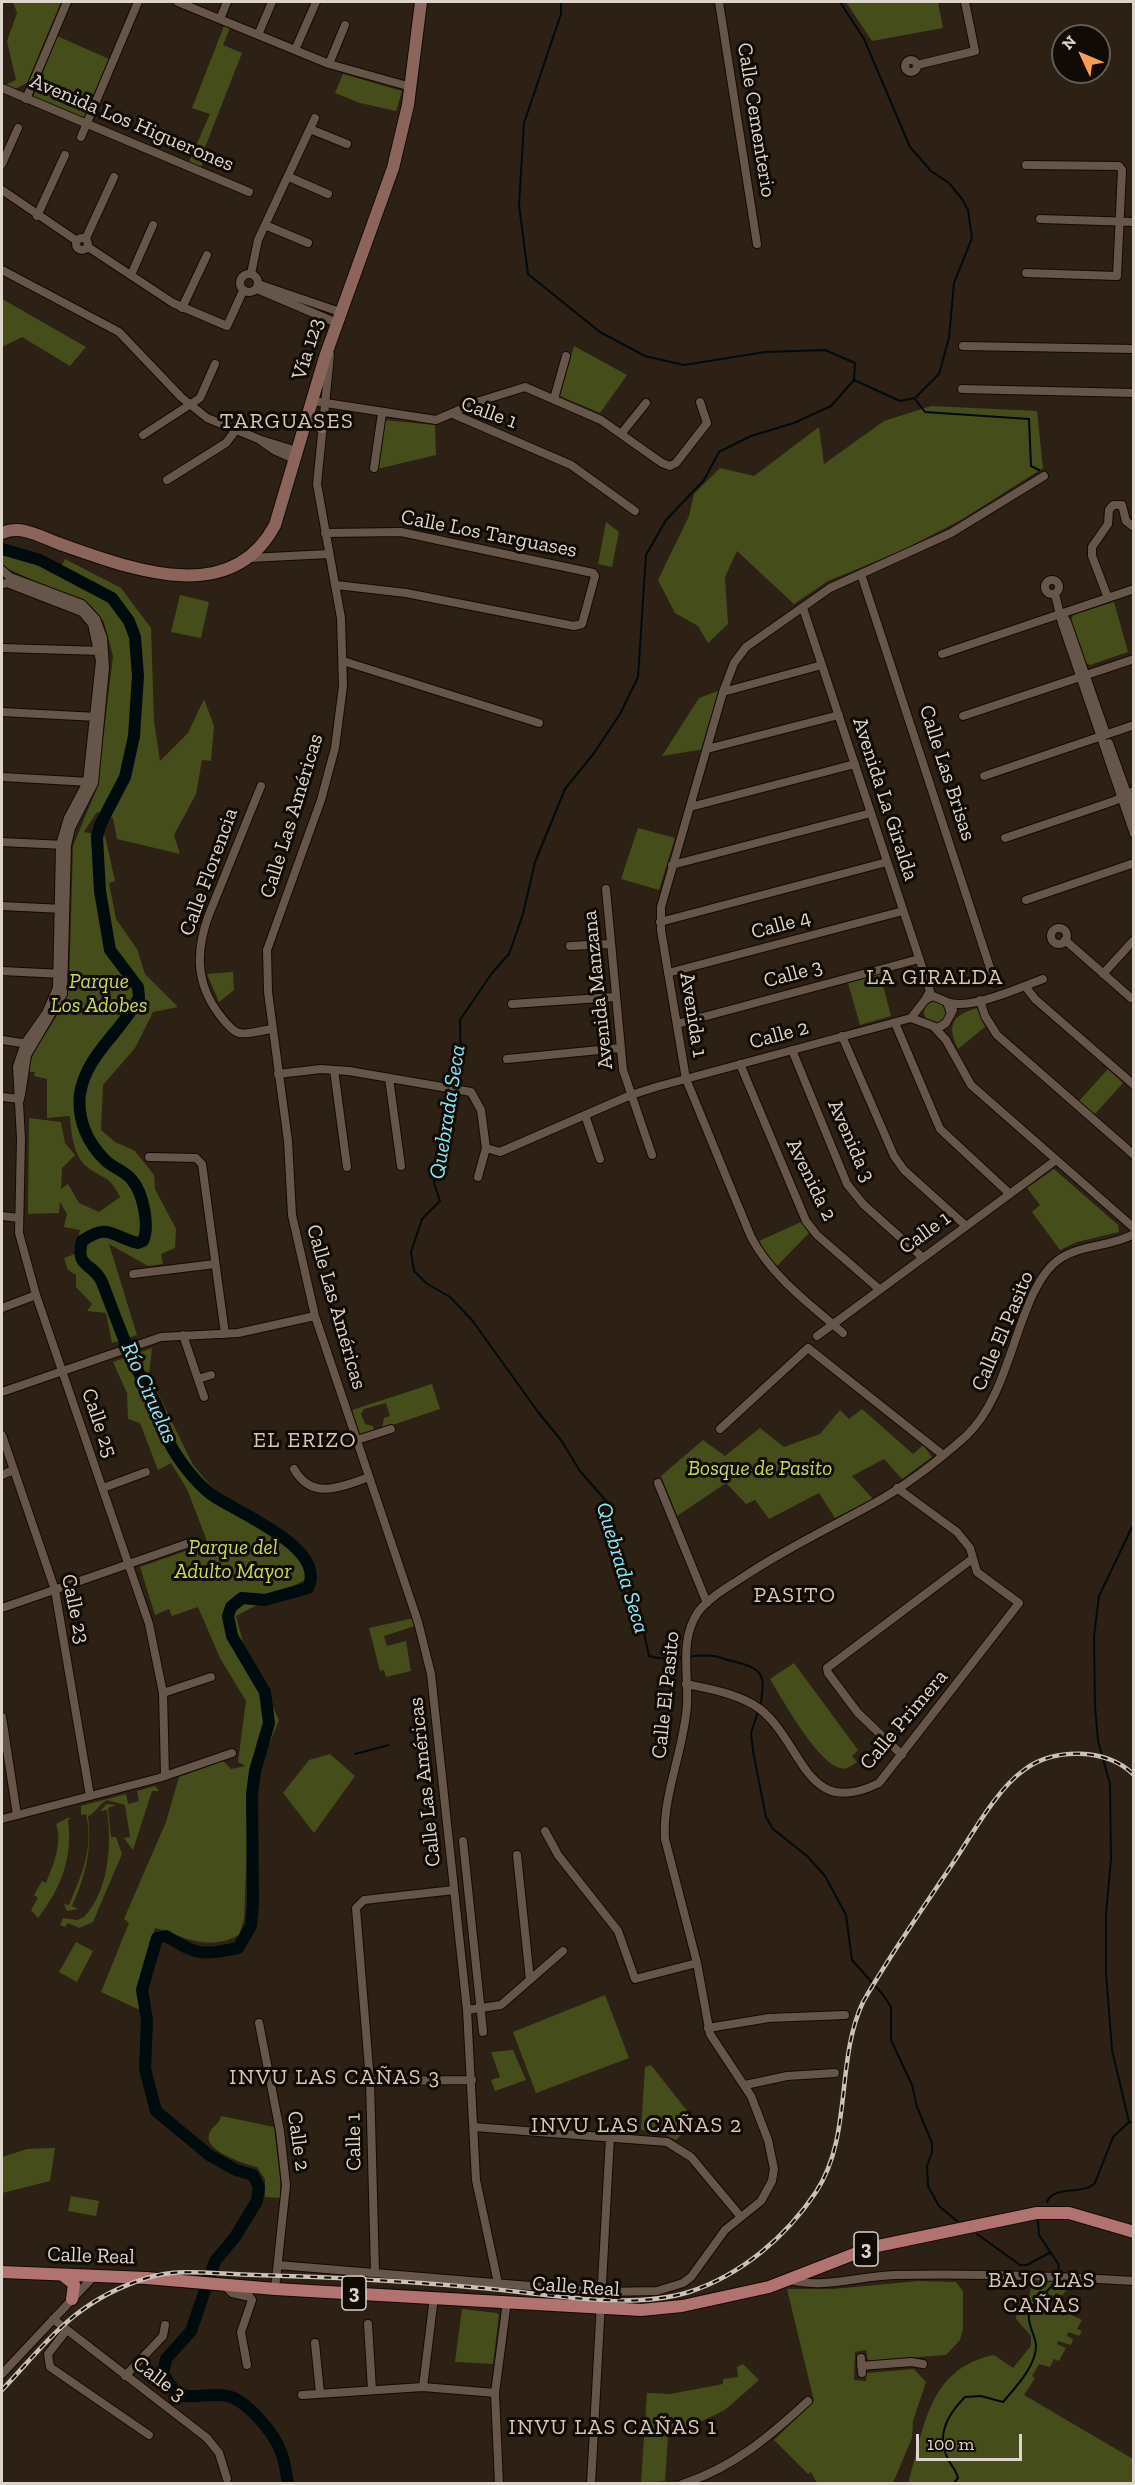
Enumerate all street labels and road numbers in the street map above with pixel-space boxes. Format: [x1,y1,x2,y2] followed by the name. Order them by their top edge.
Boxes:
[731,41,781,199] street label: Calle Cementerio
[26,69,238,177] street label: Avenida Los Higuerones
[287,315,329,383] street label: Vía 123
[458,391,520,435] street label: Calle 1
[399,505,579,563] street label: Calle Los Targuases
[913,702,981,844] street label: Calle Las Brisas
[847,714,923,884] street label: Avenida La Giralda
[255,731,329,901] street label: Calle Las Américas
[174,805,244,939] street label: Calle Florencia
[748,905,814,945] street label: Calle 4
[577,909,619,1071] street label: Avenida Manzana
[761,954,825,994] street label: Calle 3
[674,971,712,1059] street label: Avenida 1
[747,1015,811,1055] street label: Calle 2
[822,1096,880,1186] street label: Avenida 3
[780,1135,842,1225] street label: Avenida 2
[894,1206,956,1260] street label: Calle 1
[300,1222,372,1392] street label: Calle Las Américas
[966,1267,1040,1395] street label: Calle El Pasito
[76,1385,122,1461] street label: Calle 25
[55,1572,95,1646] street label: Calle 23
[647,1630,685,1760] street label: Calle El Pasito
[855,1665,953,1775] street label: Calle Primera
[404,1696,446,1868] street label: Calle Las Américas
[281,2109,315,2173] street label: Calle 2
[341,2113,367,2171] street label: Calle 1
[854,2232,878,2266] road number: 3
[47,2242,135,2270] street label: Calle Real
[531,2271,621,2303] street label: Calle Real
[342,2276,366,2310] road number: 3
[128,2351,190,2407] street label: Calle 3

